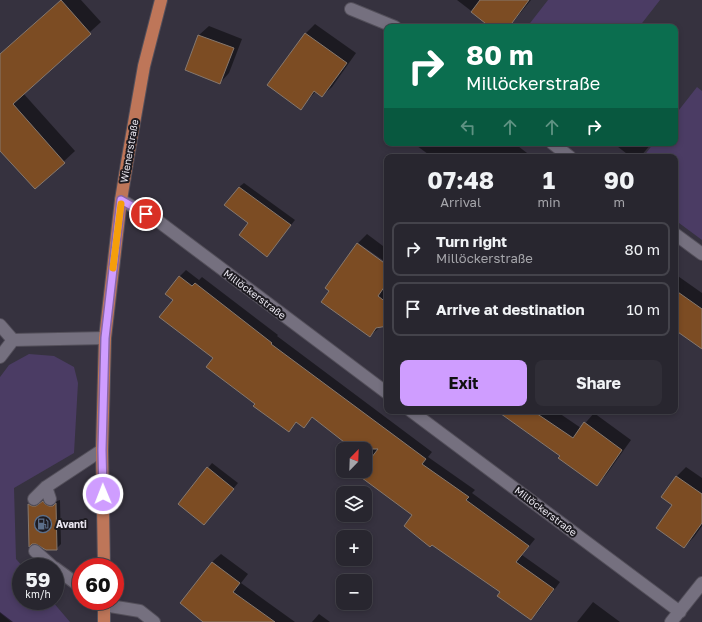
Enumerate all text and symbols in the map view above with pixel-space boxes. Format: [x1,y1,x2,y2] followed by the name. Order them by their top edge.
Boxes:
[466,38,534,71] text: 80 m
[400,40,452,92] icon: right
[466,72,600,94] text: Millöckerstraße
[457,116,479,138] icon: left
[499,116,521,138] icon: ahead
[541,116,563,138] icon: ahead
[583,116,605,138] icon: right
[118,118,141,184] street label: Wienerstraße
[427,165,494,194] text: 07:48
[543,165,555,194] text: 1
[604,165,635,194] text: 90
[440,194,481,210] text: Arrival
[537,194,560,210] text: min
[613,194,625,210] text: m
[129,197,163,231] pin
[135,203,157,225] icon: arrive
[436,232,507,250] text: Turn right
[402,238,424,260] icon: right
[625,240,660,258] text: 80 m
[436,250,533,266] text: Millöckerstraße
[222,267,289,321] street label: Millöckerstraße
[402,298,424,320] icon: arrive
[436,300,585,318] text: Arrive at destination
[626,300,660,318] text: 10 m
[400,360,527,406] button: Exit
[535,360,662,406] button: Share
[336,442,372,478] north arrow
[336,442,372,610] map controls
[82,473,124,515] position arrow
[513,484,580,538] street label: Millöckerstraße
[336,486,372,522] button: layers
[33,514,53,534] fuel station icon: Avanti
[56,518,87,530] place label: Avanti
[336,530,372,566] button: +
[72,558,124,610] speed limit sign: 60
[26,567,50,591] text: 59
[336,574,372,610] button: −
[25,588,51,600] text: km/h

